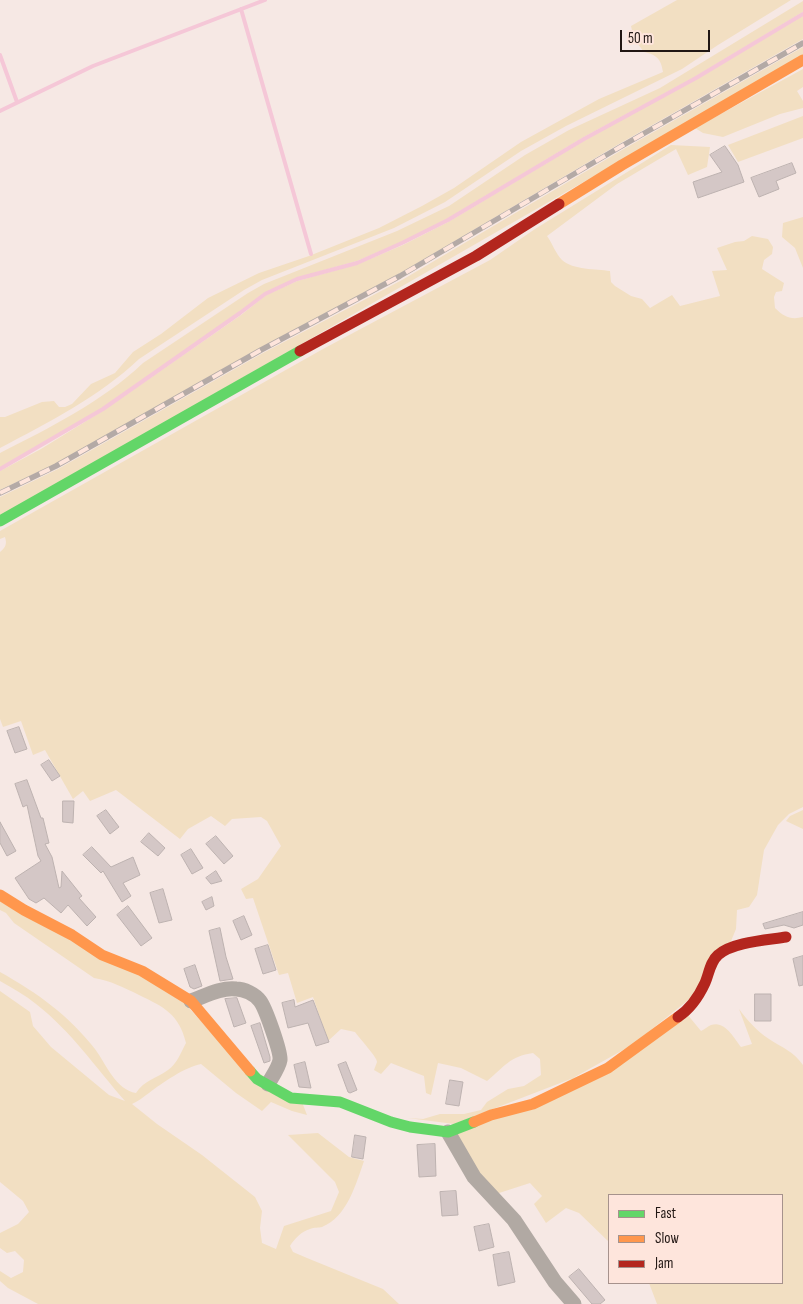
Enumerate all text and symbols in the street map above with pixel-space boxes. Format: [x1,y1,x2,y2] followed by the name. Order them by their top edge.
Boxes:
[623,20,713,52] scale bar
[628,29,653,48] text: 50 m
[608,1194,783,1284] legend
[655,1204,676,1223] text: Fast
[655,1229,679,1248] text: Slow
[655,1254,673,1273] text: Jam

